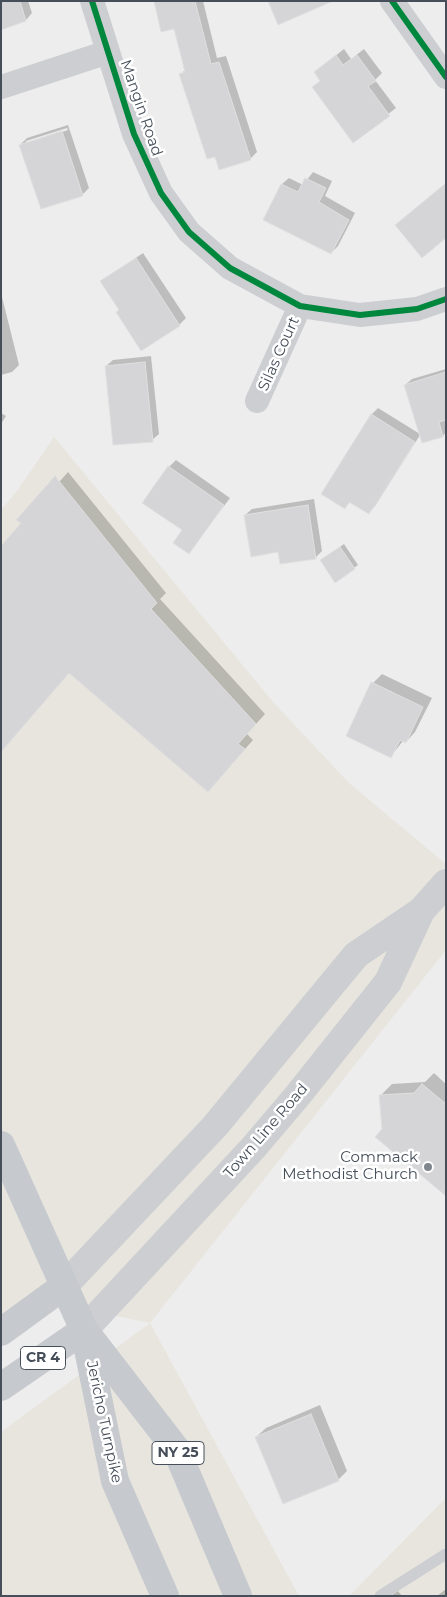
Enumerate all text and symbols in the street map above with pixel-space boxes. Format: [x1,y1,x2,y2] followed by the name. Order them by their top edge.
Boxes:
[116,57,166,159] street label: Mangin Road
[255,314,303,394] street label: Silas Court
[220,1080,312,1182] street label: Town Line Road
[282,1149,418,1184] place label: Commack Methodist Church
[422,1161,434,1173] marker: Commack Methodist Church
[20,1346,66,1370] road number: CR 4
[82,1359,126,1485] street label: Jericho Turnpike
[152,1442,204,1465] road number: NY 25

